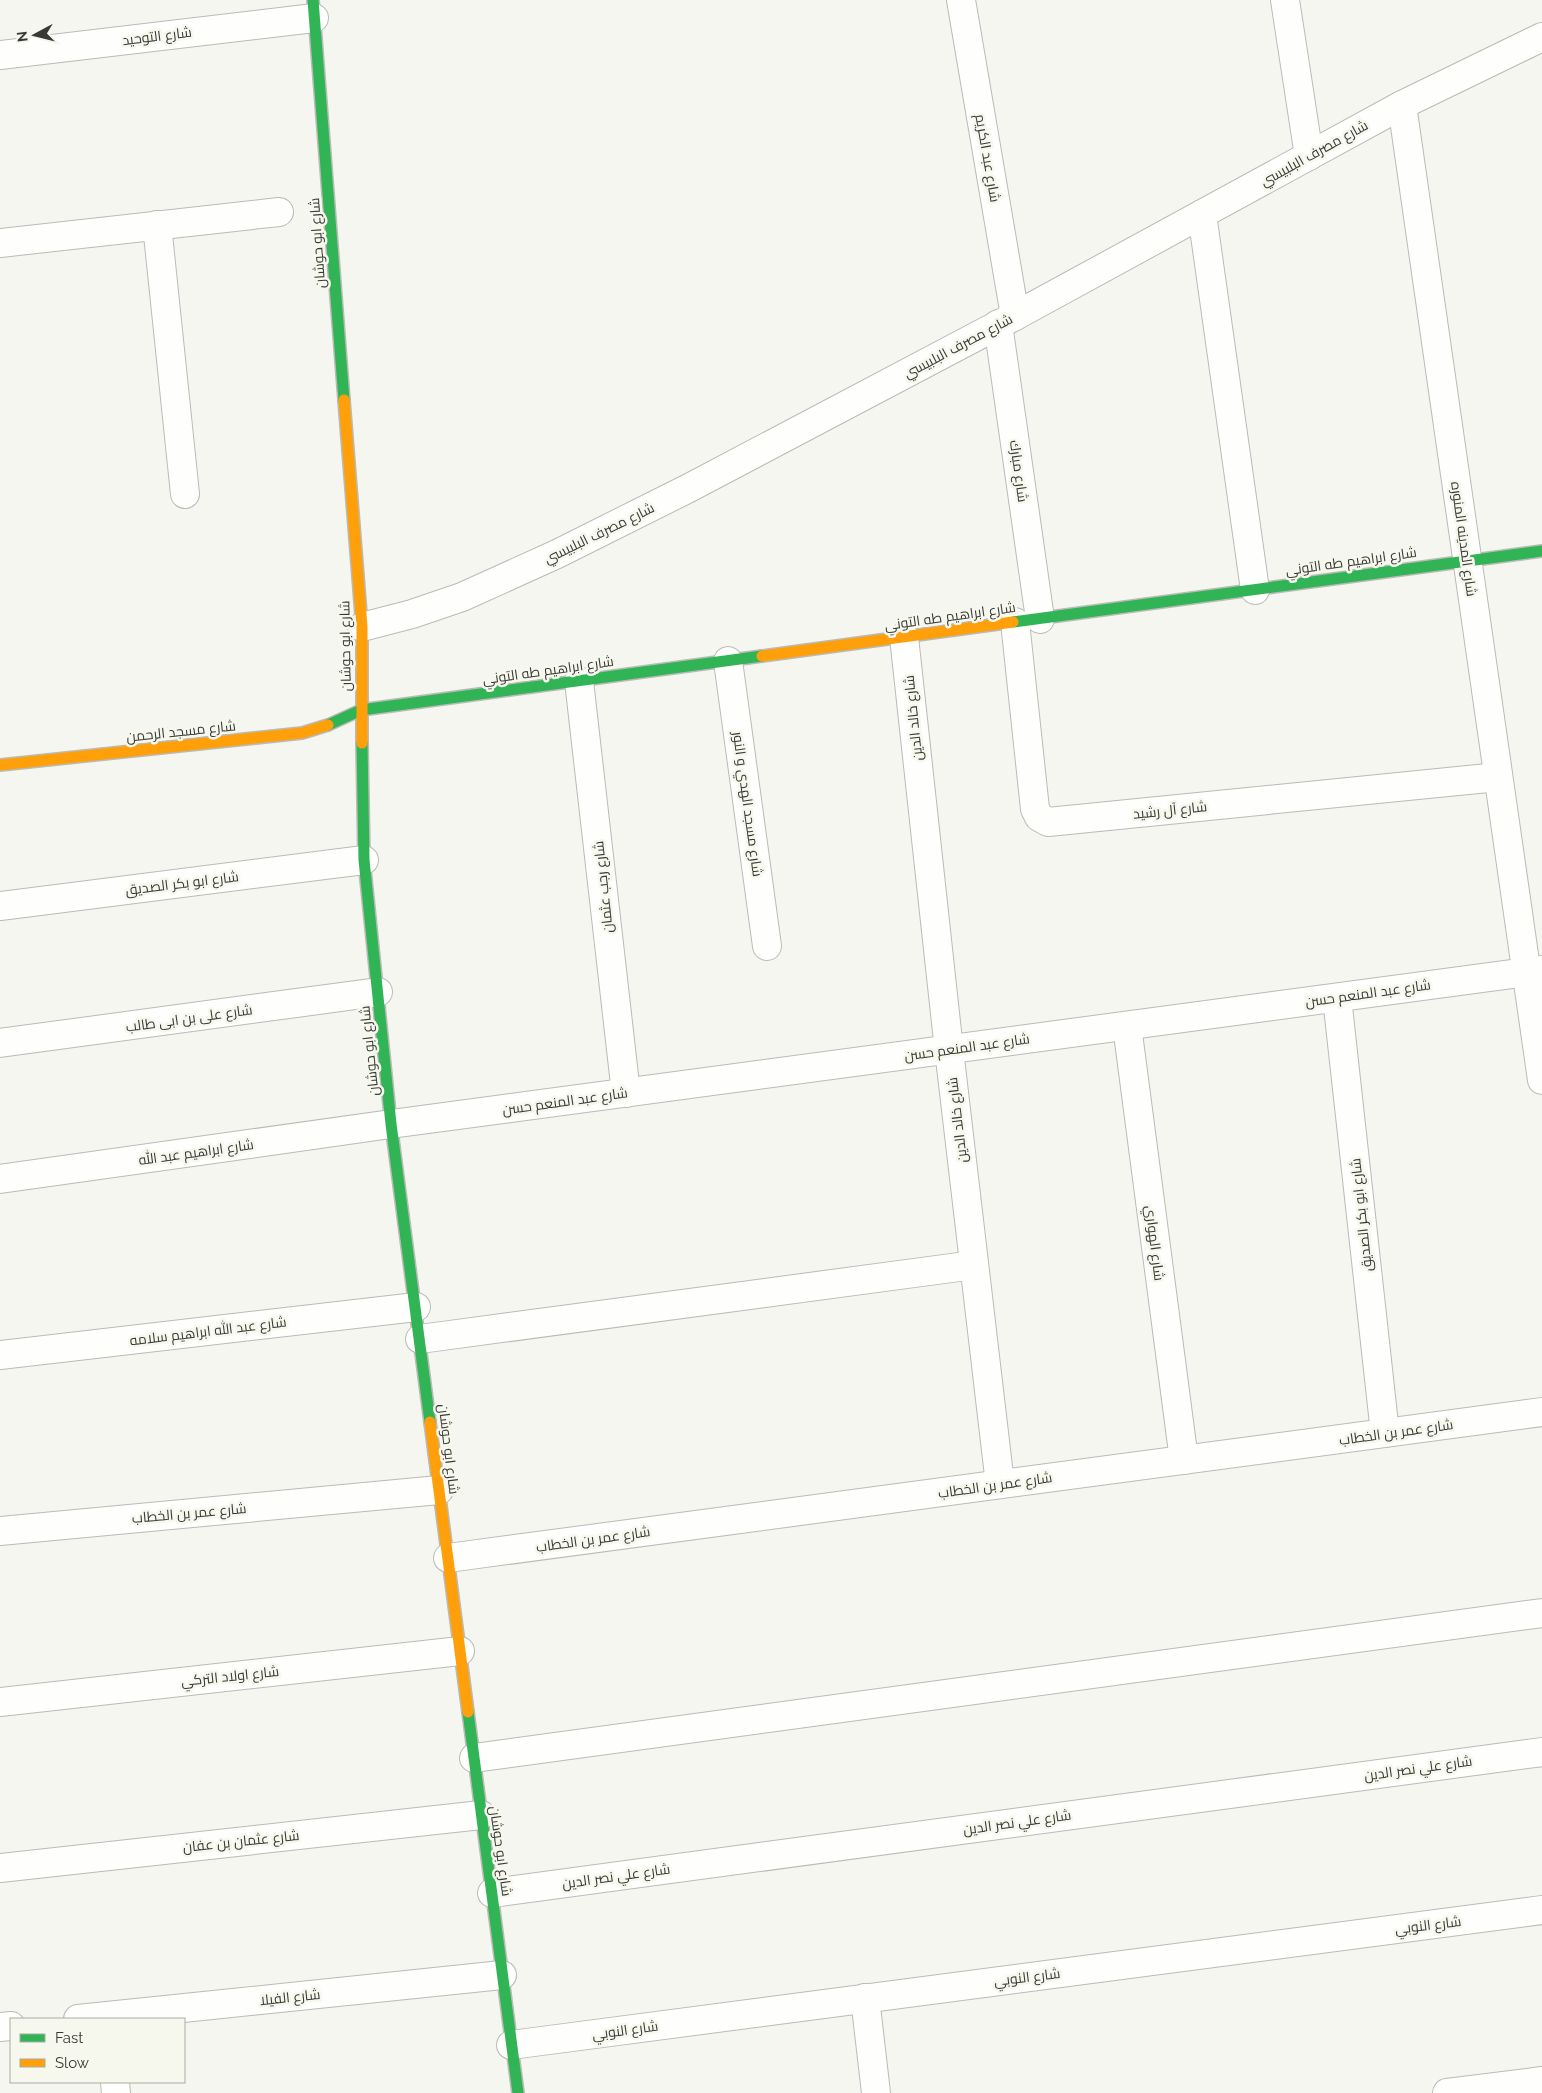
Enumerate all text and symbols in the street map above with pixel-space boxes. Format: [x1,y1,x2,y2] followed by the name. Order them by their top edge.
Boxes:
[10,10,60,60] north arrow
[121,24,193,49] street label: شارع التوحيد
[14,30,31,43] text: N
[970,113,1004,204] street label: شارع عبد الكريم
[1257,117,1372,192] street label: شارع مصرف البلبيسي
[306,197,329,289] street label: شارع ابو حوشان
[901,311,1016,384] street label: شارع مصرف البلبيسي
[1006,439,1031,503] street label: شارع مبارك
[1447,480,1480,598] street label: شارع المدينه المنوره
[541,499,658,569] street label: شارع مصرف البلبيسي
[1284,544,1418,582] street label: شارع ابراهيم طه التوني
[883,599,1017,637] street label: شارع ابراهيم طه التوني
[336,600,355,692] street label: شارع ابو حوشان
[481,653,615,691] street label: شارع ابراهيم طه التوني
[901,674,926,762] street label: شارع خالد الدين
[125,717,237,746] street label: شارع مسجد الرحمن
[726,729,766,878] street label: شارع مسجد الهدي و النور
[1132,798,1208,823] street label: شارع آل رشيد
[590,840,617,934] street label: شارع رجب عثمان
[125,868,240,899] street label: شارع ابو بكر الصديق
[1304,976,1432,1012] street label: شارع عبد المنعم حسن
[125,1001,253,1036] street label: شارع على بن ابى طالب
[356,1005,383,1097] street label: شارع ابو حوشان
[903,1030,1031,1066] street label: شارع عبد المنعم حسن
[944,1076,971,1164] street label: شارع خالد الدين
[501,1084,629,1120] street label: شارع عبد المنعم حسن
[137,1135,255,1170] street label: شارع ابراهيم عبد الله
[1347,1157,1376,1272] street label: شارع ابو بكر الصديق
[1138,1204,1168,1282] street label: شارع الهواري
[129,1312,288,1351] street label: شارع عبد الله ابراهيم سلامه
[435,1403,462,1495] street label: شارع ابو حوشان
[1338,1416,1454,1449] street label: شارع عمر بن الخطاب
[937,1469,1053,1502] street label: شارع عمر بن الخطاب
[131,1500,247,1527] street label: شارع عمر بن الخطاب
[535,1523,651,1556] street label: شارع عمر بن الخطاب
[180,1663,280,1693] street label: شارع اولاد التركي
[1363,1753,1474,1787] street label: شارع علي نصر الدين
[486,1805,515,1897] street label: شارع ابو حوشان
[962,1807,1073,1841] street label: شارع علي نصر الدين
[182,1827,300,1856] street label: شارع عثمان بن عفان
[561,1861,672,1895] street label: شارع علي نصر الدين
[1394,1913,1463,1941] street label: شارع النوبي
[993,1965,1062,1993] street label: شارع النوبي
[259,1986,321,2009] street label: شارع الفيلا
[591,2017,660,2047] street label: شارع النوبي
[10,2018,185,2083] legend
[55,2029,83,2047] text: Fast
[55,2054,89,2072] text: Slow

